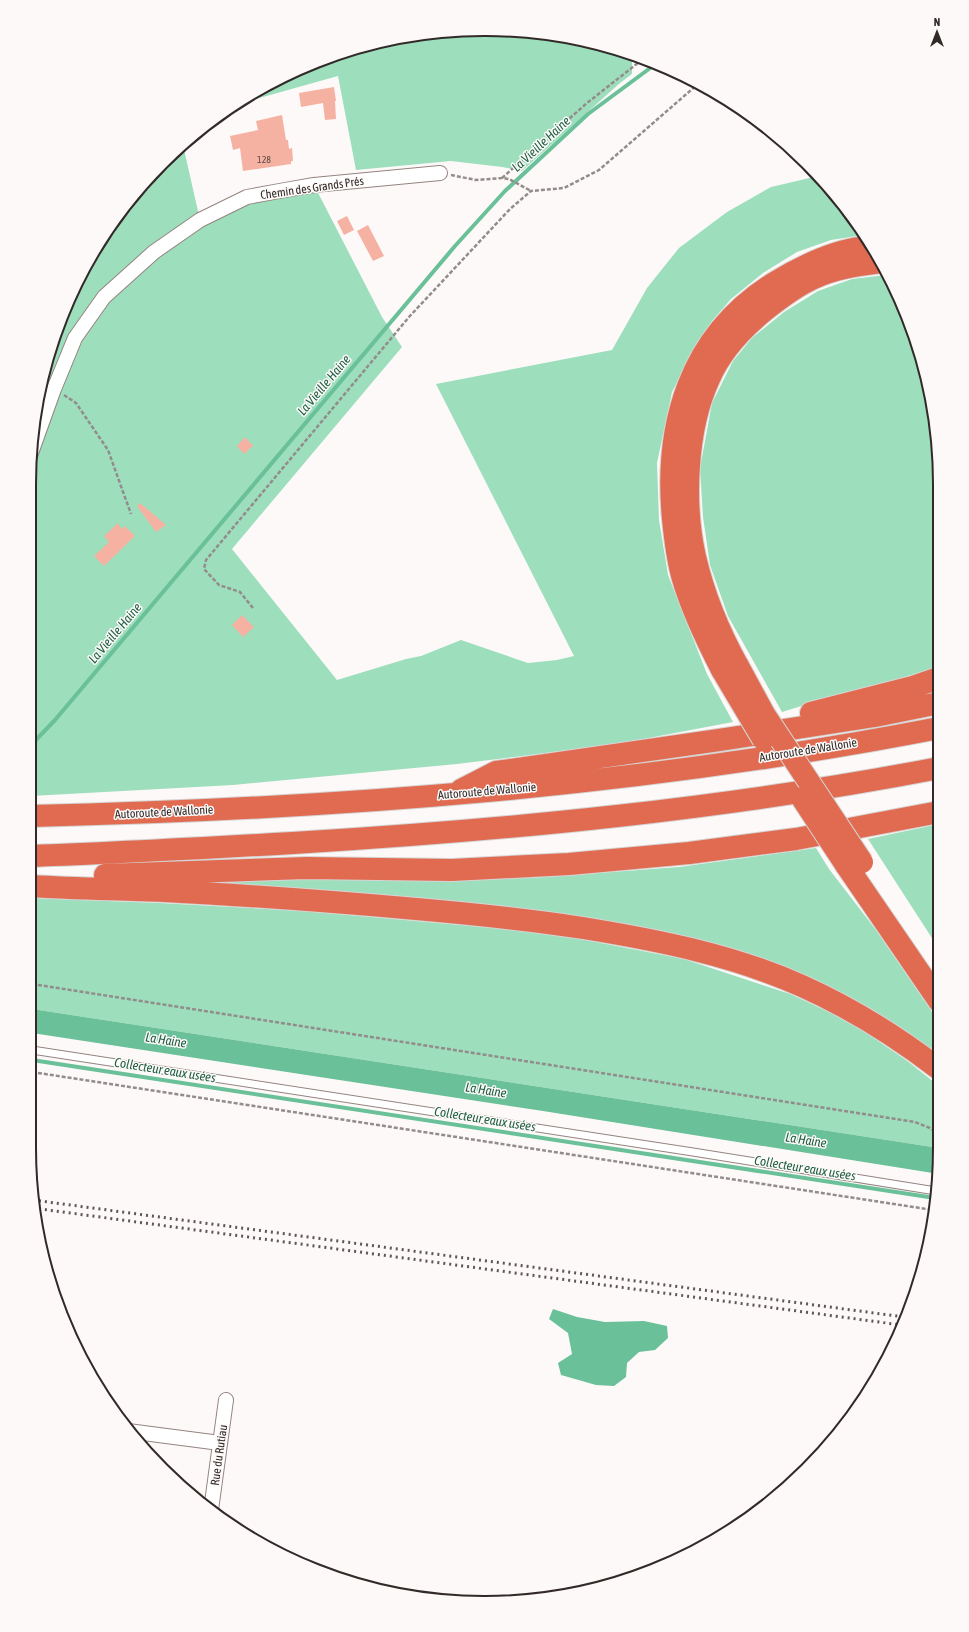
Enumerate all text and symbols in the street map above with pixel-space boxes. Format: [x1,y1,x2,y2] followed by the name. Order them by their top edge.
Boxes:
[917,12,957,52] north arrow
[934,16,940,28] text: N
[509,113,573,175] water label: La Vieille Haine
[257,154,271,165] house number: 128
[259,174,365,202] street label: Chemin des Grands Prés
[294,352,354,418] water label: La Vieille Haine
[85,600,145,666] water label: La Vieille Haine
[758,735,858,765] street label: Autoroute de Wallonie
[437,780,537,802] street label: Autoroute de Wallonie
[114,802,214,822] street label: Autoroute de Wallonie
[144,1029,188,1051] water label: La Haine
[113,1055,217,1085] water label: Collecteur eaux usées
[464,1079,508,1101] water label: La Haine
[433,1104,537,1134] water label: Collecteur eaux usées
[784,1129,828,1151] water label: La Haine
[753,1153,857,1183] water label: Collecteur eaux usées
[208,1423,230,1486] street label: Rue du Rutiau

